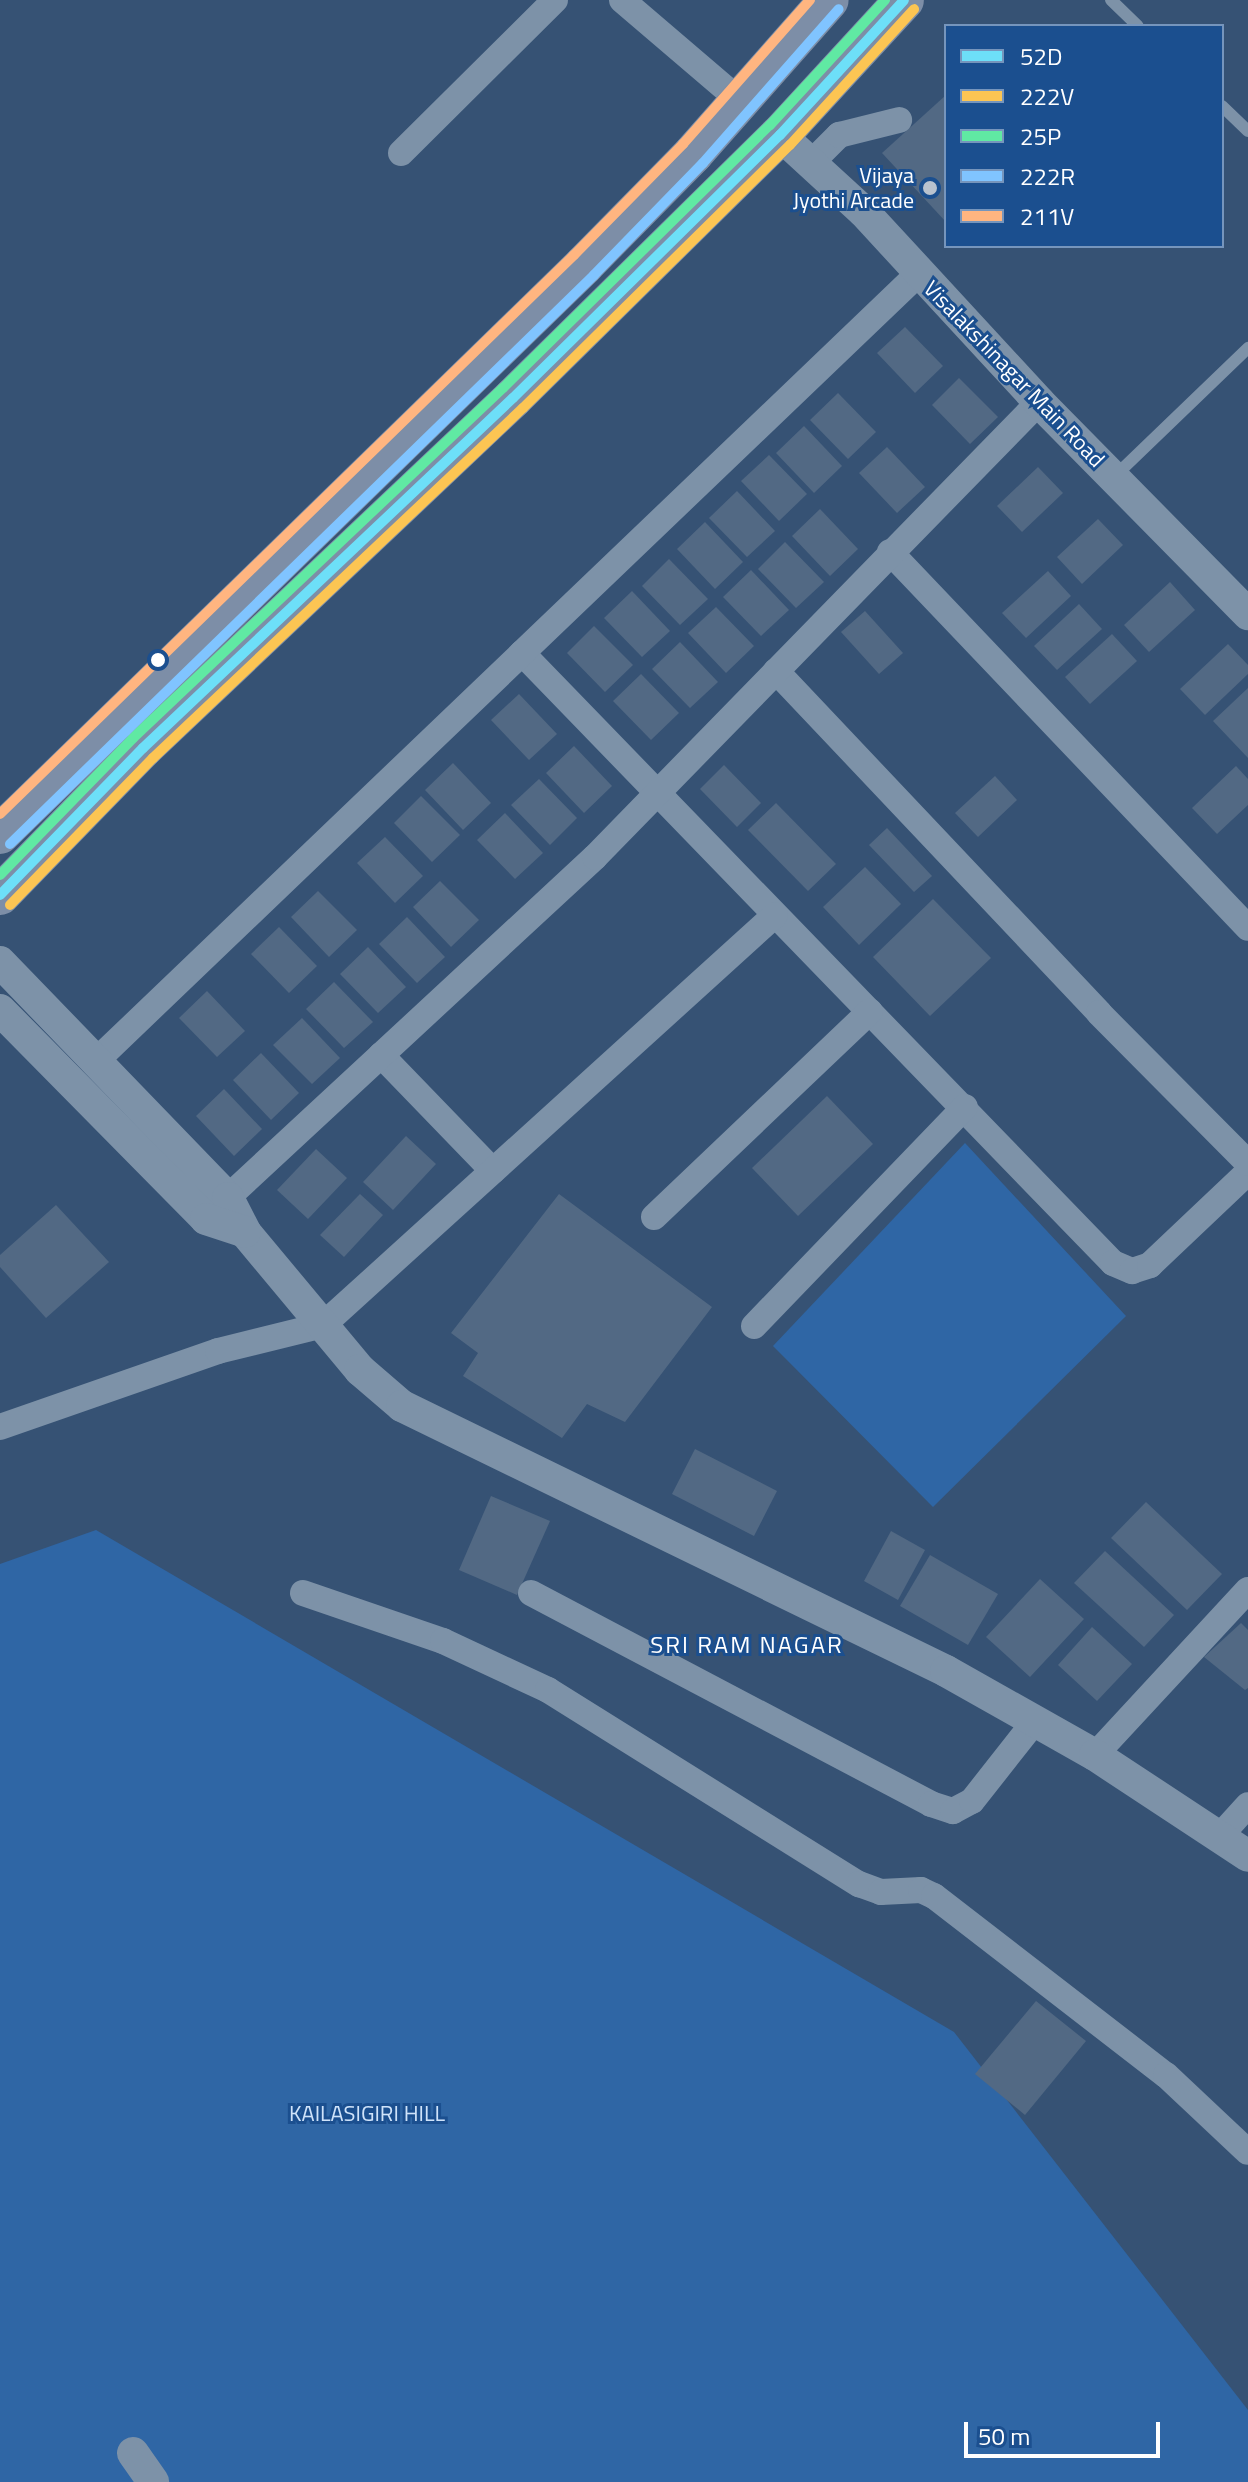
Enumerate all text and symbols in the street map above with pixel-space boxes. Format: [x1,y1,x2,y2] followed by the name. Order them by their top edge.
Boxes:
[944,24,1224,248] legend
[1020,38,1062,74] text: 52D
[1020,78,1074,114] text: 222V
[1020,118,1061,154] text: 25P
[1020,158,1075,194] text: 222R
[793,162,914,214] place label: Vijaya Jyothi Arcade
[921,179,939,197] marker: Vijaya Jyothi Arcade
[1020,198,1074,234] text: 211V
[918,275,1110,473] street label: Visalakshinagar Main Road
[150,652,166,668] unlabelled marker
[650,1631,844,1659] district label: SRI RAM NAGAR
[289,2101,445,2127] park label: KAILASIGIRI HILL
[968,2406,1164,2456] scale bar
[978,2418,1030,2454] text: 50 m

